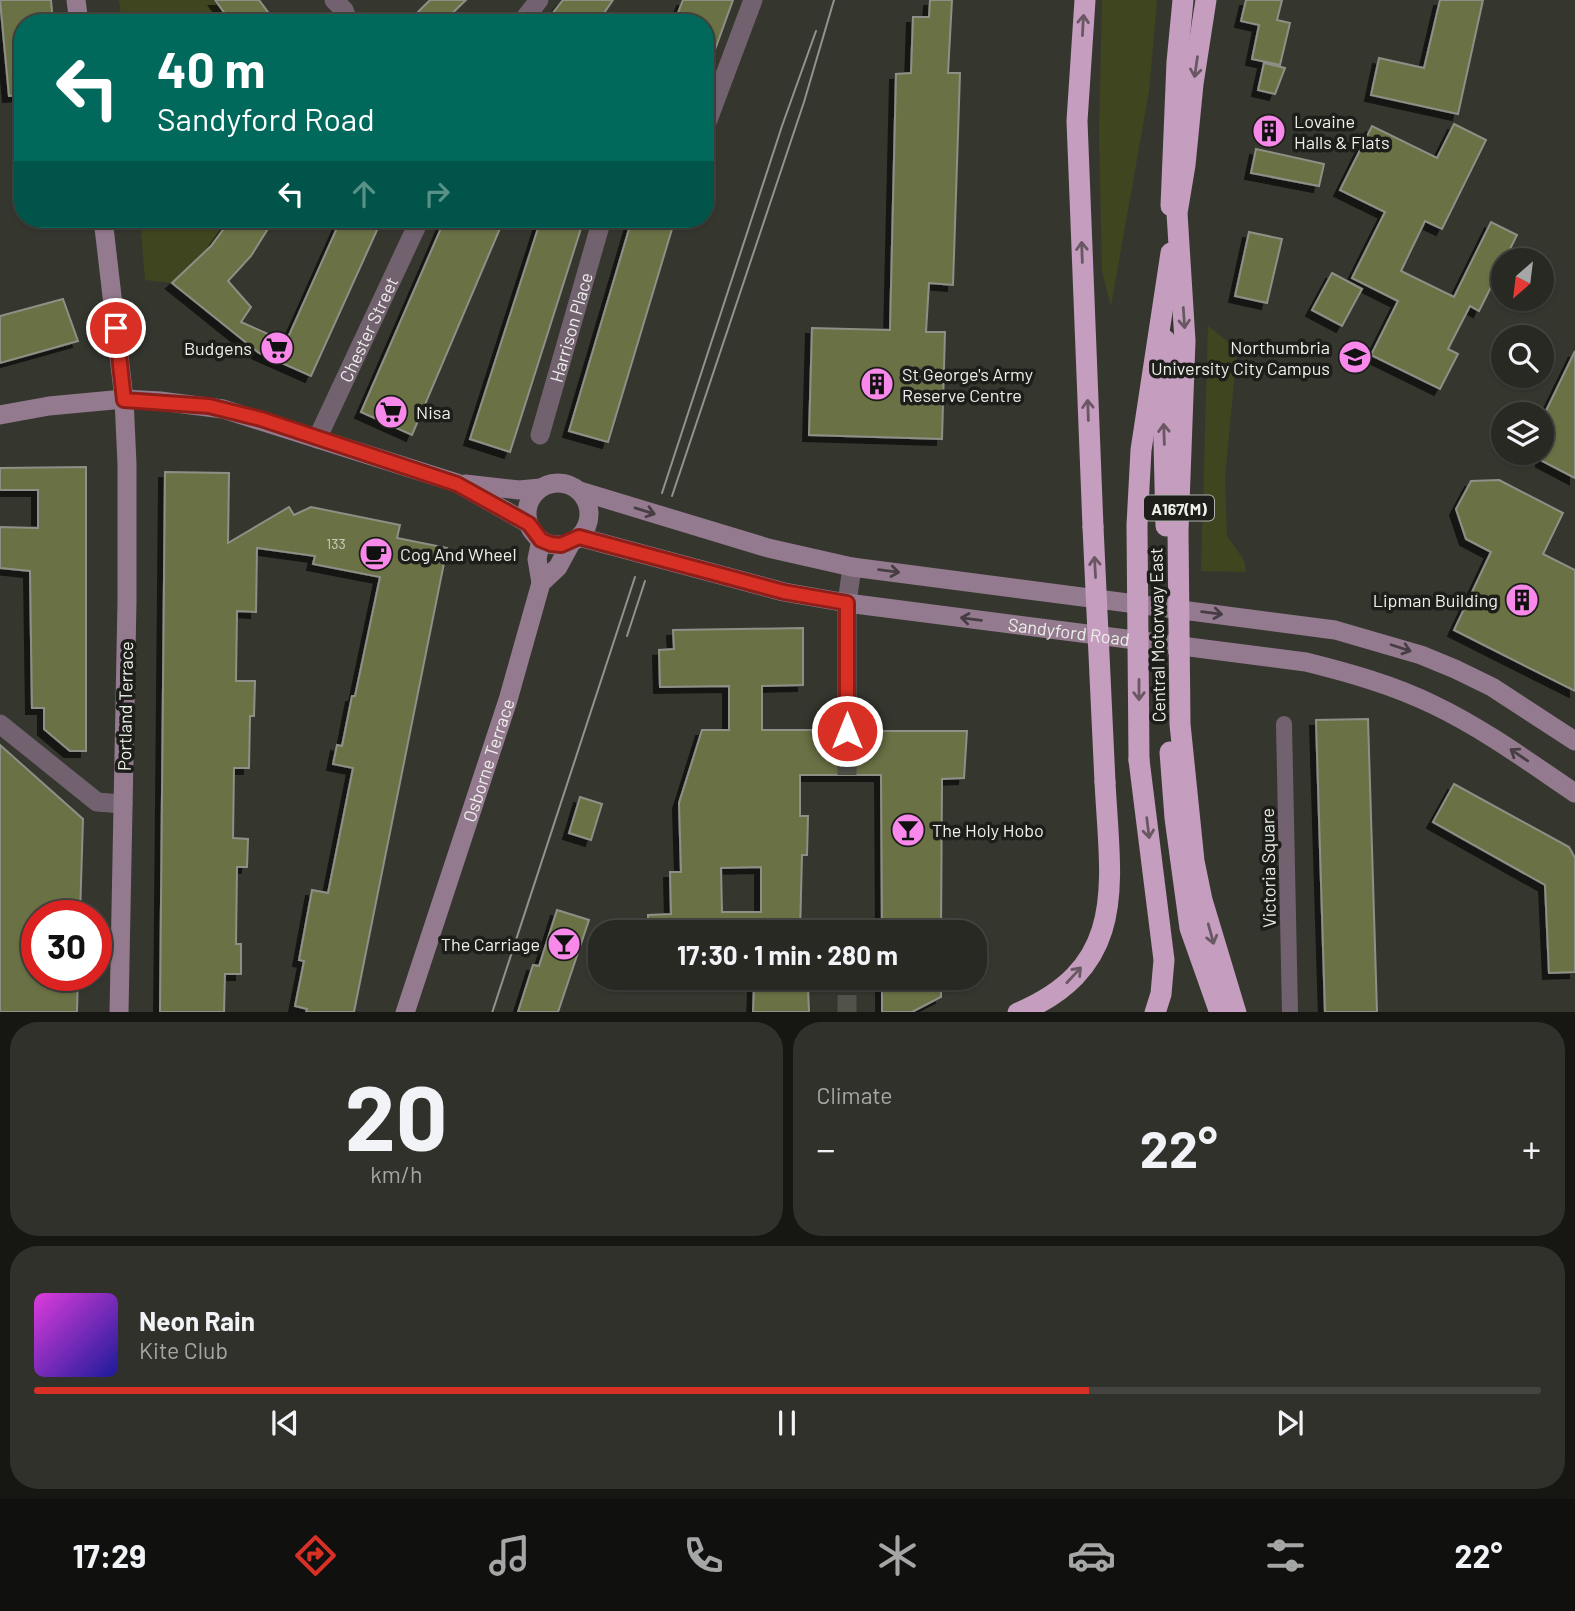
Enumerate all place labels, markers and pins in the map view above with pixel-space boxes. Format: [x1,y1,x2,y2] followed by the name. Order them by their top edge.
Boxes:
[1294,110,1390,153] place label: Lovaine Halls & Flats
[1250,112,1288,150] building icon: Lovaine Halls & Flats
[86,298,146,358] pin
[258,329,296,367] supermarket icon: Budgens
[1151,336,1330,379] place label: Northumbria University City Campus
[184,337,252,359] place label: Budgens
[1336,338,1374,376] school or university icon: Northumbria University City Campus
[902,363,1033,406] place label: St George's Army Reserve Centre
[858,365,896,403] building icon: St George's Army Reserve Centre
[372,393,410,431] supermarket icon: Nisa
[416,401,451,423] place label: Nisa
[357,535,395,573] cafe icon: Cog And Wheel
[400,543,517,565] place label: Cog And Wheel
[1503,581,1541,619] building icon: Lipman Building
[1373,589,1498,611] place label: Lipman Building
[889,811,927,849] bar icon: The Holy Hobo
[932,819,1044,841] place label: The Holy Hobo
[545,925,583,963] bar icon: The Carriage
[441,933,540,955] place label: The Carriage

